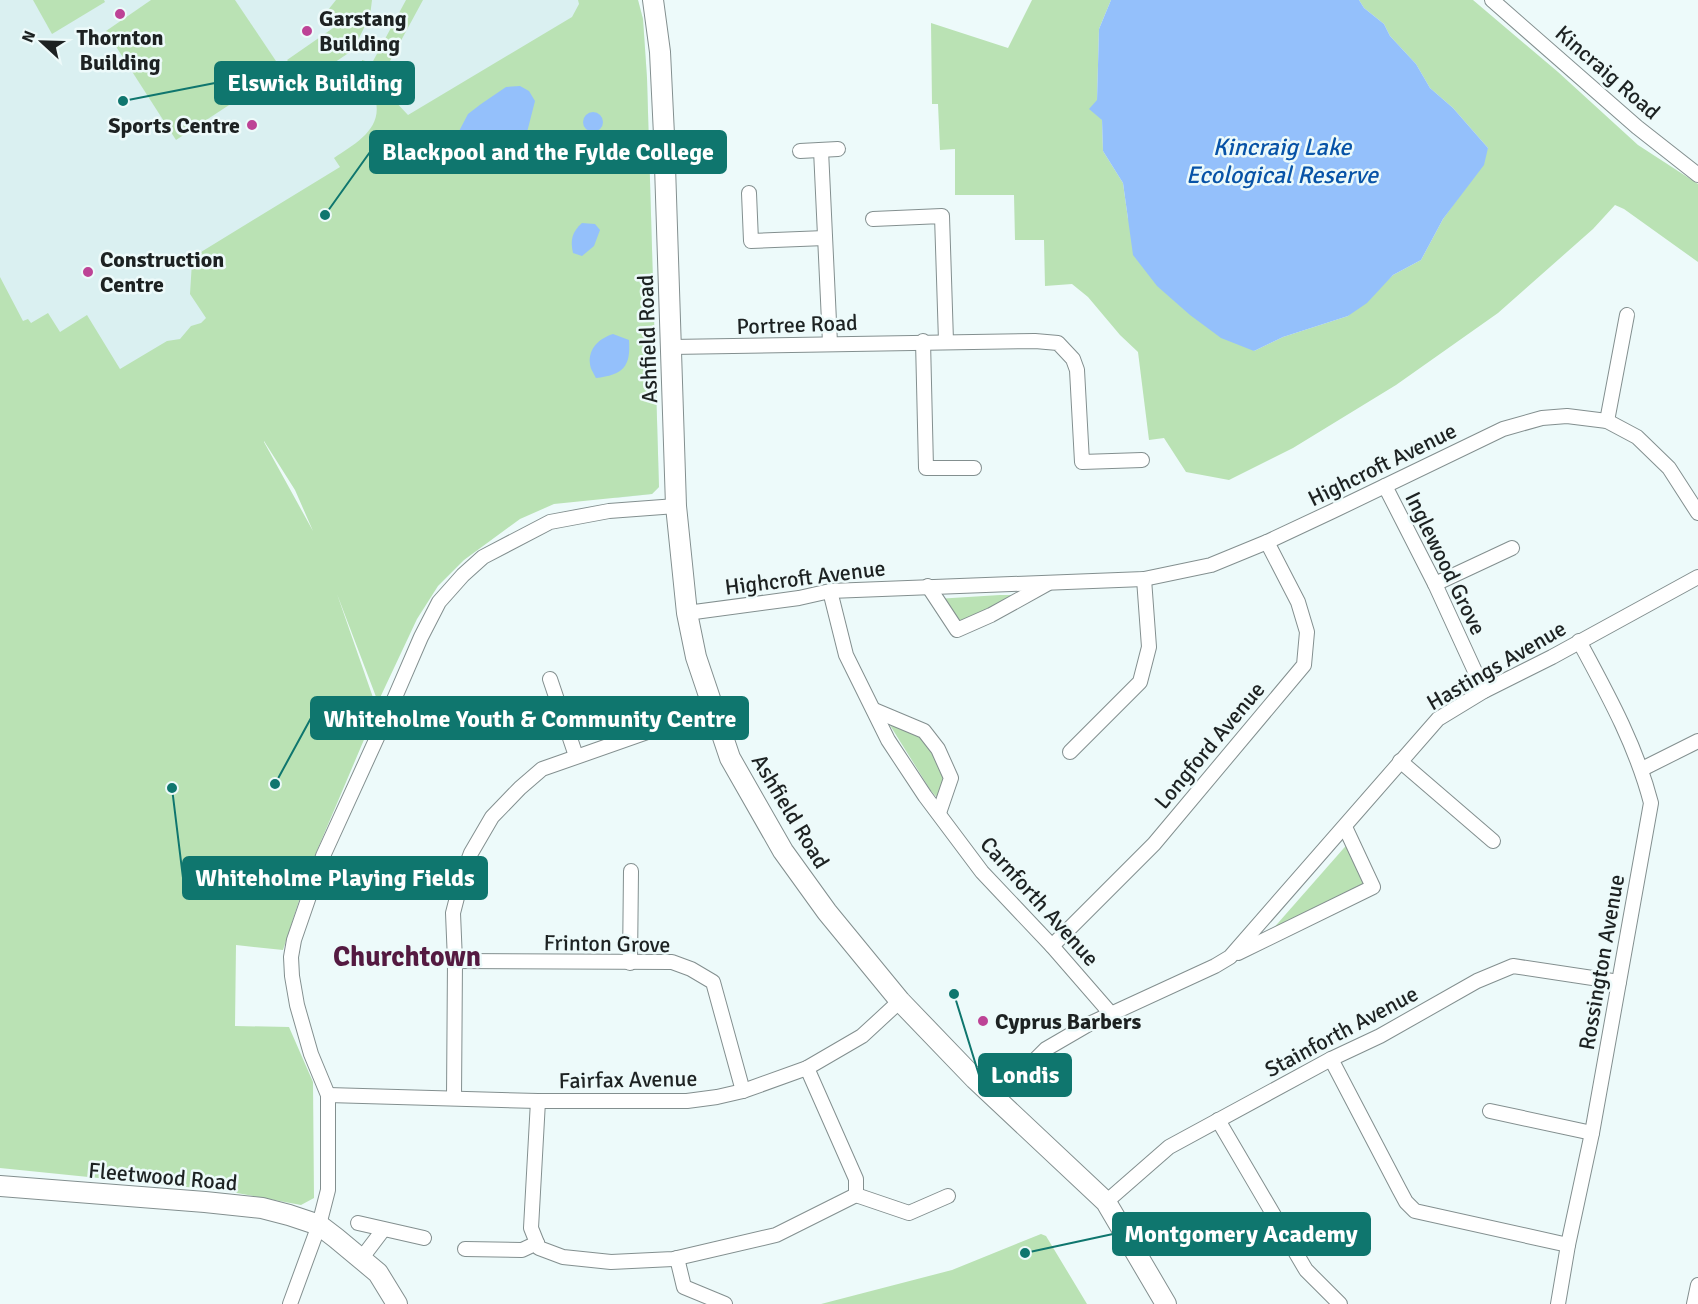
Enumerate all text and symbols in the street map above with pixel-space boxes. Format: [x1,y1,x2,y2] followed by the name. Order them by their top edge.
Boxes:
[319,5,407,57] place label: Garstang Building
[113,7,127,21] marker: Thornton Building
[12,12,72,72] north arrow
[1550,20,1666,125] street label: Kincraig Road
[77,24,164,76] place label: Thornton Building
[300,24,314,38] marker: Garstang Building
[18,28,40,46] text: N
[215,62,414,104] callout: Elswick Building
[227,68,403,98] text: Elswick Building
[108,112,240,139] place label: Sports Centre
[245,118,259,132] marker: Sports Centre
[370,131,726,173] callout: Blackpool and the Fylde College
[1186,132,1379,190] water label: Kincraig Lake Ecological Reserve
[382,137,714,167] text: Blackpool and the Fylde College
[100,246,224,298] place label: Construction Centre
[81,265,95,279] marker: Construction Centre
[632,274,663,404] street label: Ashfield Road
[736,309,858,340] street label: Portree Road
[1304,417,1461,512] street label: Highcroft Avenue
[1399,487,1492,639] street label: Inglewood Grove
[723,554,887,601] street label: Highcroft Avenue
[1422,615,1571,716] street label: Hastings Avenue
[1148,676,1270,814] street label: Longford Avenue
[311,697,748,739] callout: Whiteholme Youth & Community Centre
[324,704,736,734] text: Whiteholme Youth & Community Centre
[746,749,835,873] street label: Ashfield Road
[974,831,1105,972] street label: Carnforth Avenue
[183,857,487,899] callout: Whiteholme Playing Fields
[195,863,475,893] text: Whiteholme Playing Fields
[1573,872,1630,1052] street label: Rossington Avenue
[543,929,671,958] street label: Frinton Grove
[333,940,481,974] district label: Churchtown
[1260,980,1422,1083] street label: Stainforth Avenue
[995,1008,1142,1035] place label: Cyprus Barbers
[976,1014,990,1028] marker: Cyprus Barbers
[979,1054,1071,1096] callout: Londis
[991,1060,1060,1090] text: Londis
[558,1065,698,1094] street label: Fairfax Avenue
[87,1157,239,1196] street label: Fleetwood Road
[1113,1213,1370,1255] callout: Montgomery Academy
[1124,1219,1358,1249] text: Montgomery Academy

